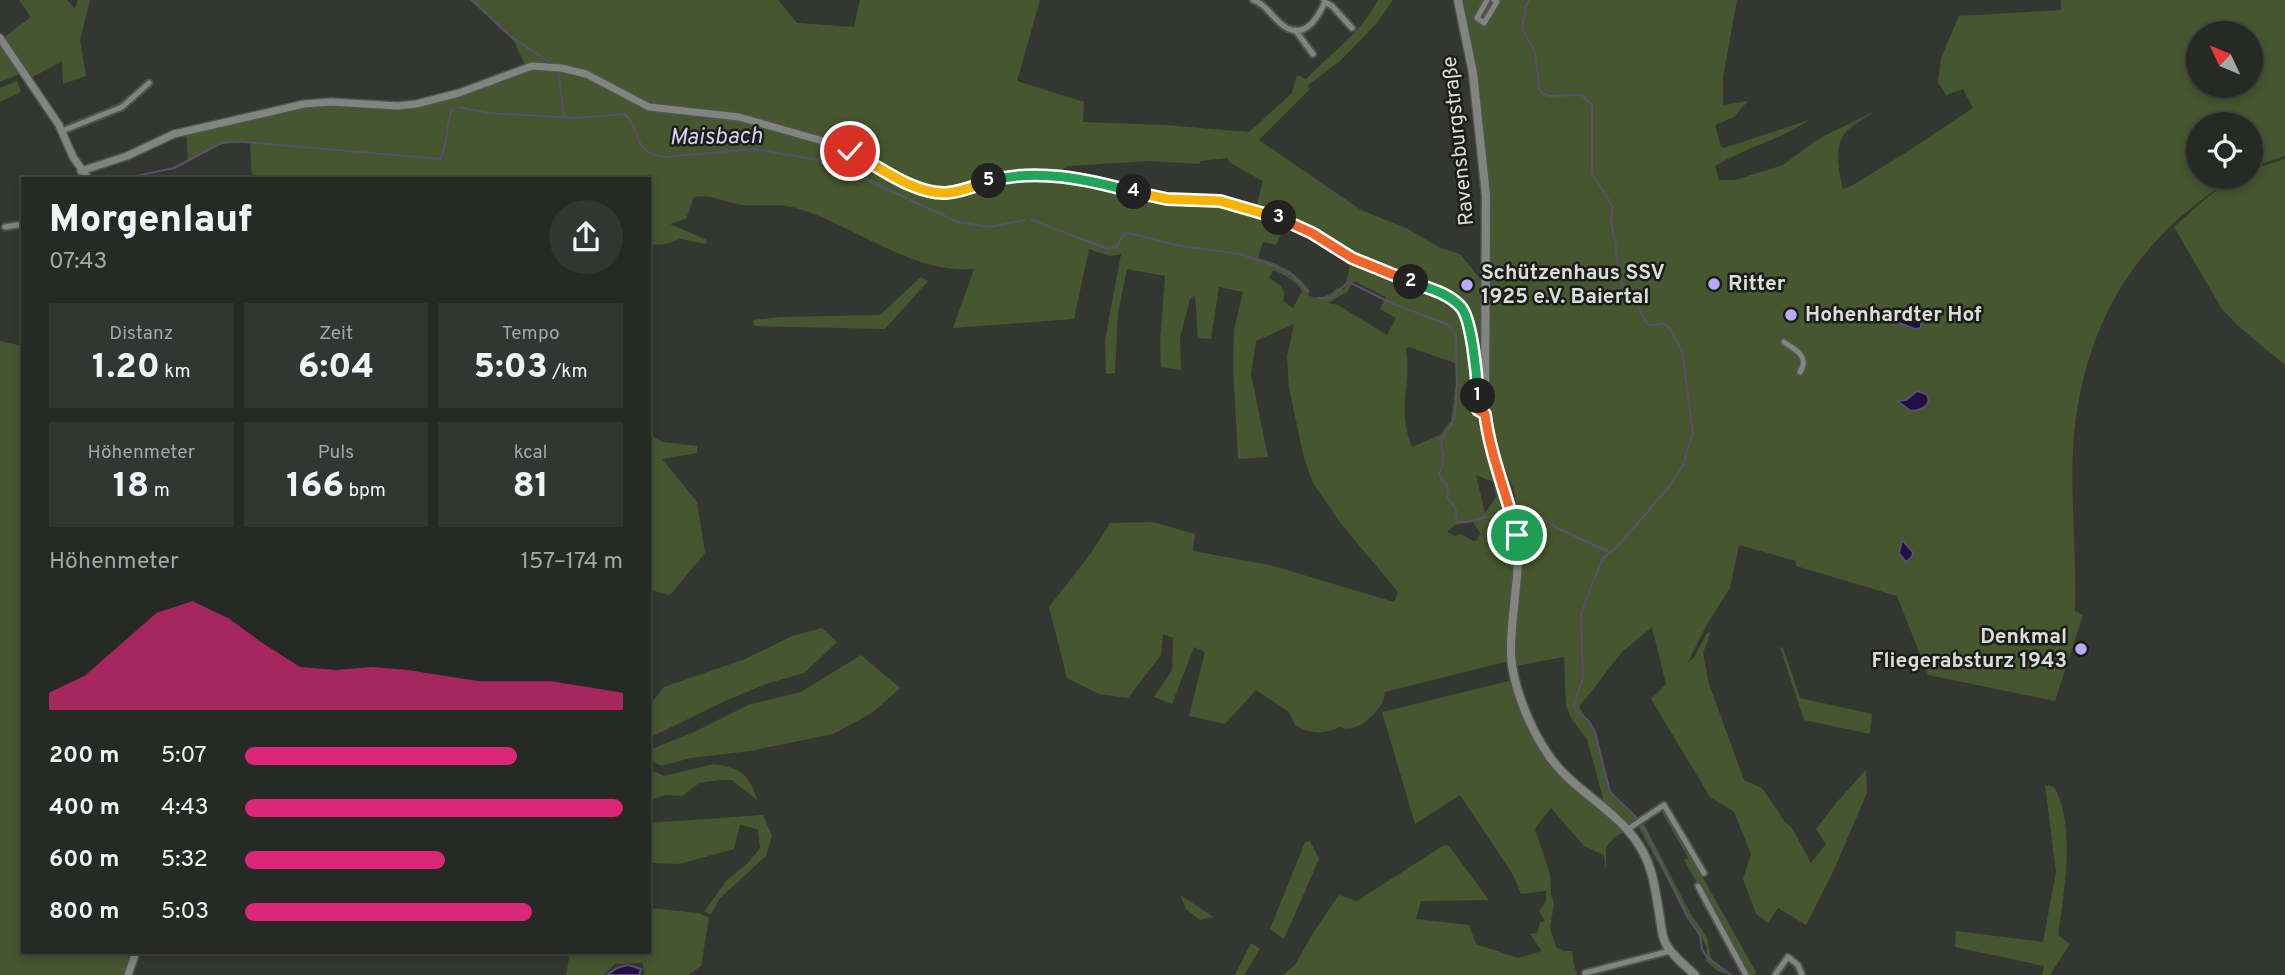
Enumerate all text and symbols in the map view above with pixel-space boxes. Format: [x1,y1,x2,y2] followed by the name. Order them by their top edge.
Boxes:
[2186,21,2263,98] north arrow
[2186,21,2263,189] map controls
[1437,55,1481,227] street label: Ravensburgstraße
[2186,112,2263,189] button: locate
[820,121,880,181] pin
[669,123,763,153] water label: Maisbach
[831,132,869,170] icon: check
[972,164,1006,198] pin: 5
[983,168,994,192] text: 5
[1116,174,1152,210] pin: 4
[1127,179,1140,203] text: 4
[49,197,252,246] text: Morgenlauf
[549,200,623,274] button: share
[1262,200,1296,235] pin: 3
[1273,205,1284,229] text: 3
[49,248,107,277] text: 07:43
[1481,260,1665,311] place label: Schützenhaus SSV 1925 e.V. Baiertal
[1394,264,1428,300] pin: 2
[1405,269,1416,293] text: 2
[1728,271,1786,298] place label: Ritter
[1706,276,1722,292] marker: Ritter
[1459,277,1475,293] marker: Schützenhaus SSV 1925 e.V. Baiertal
[1805,302,1982,329] place label: Hohenhardter Hof
[1783,307,1799,323] marker: Hohenhardter Hof
[109,322,173,346] text: Distanz
[319,322,353,346] text: Zeit
[502,322,560,346] text: Tempo
[92,346,160,390] text: 1.20
[298,346,374,390] text: 6:04
[474,346,548,390] text: 5:03
[160,360,191,384] text: km
[548,360,588,384] text: /km
[1460,378,1496,414] pin: 1
[1474,383,1481,407] text: 1
[88,441,195,465] text: Höhenmeter
[318,441,354,465] text: Puls
[514,441,548,465] text: kcal
[113,465,149,509] text: 18
[286,465,344,509] text: 166
[512,465,549,509] text: 81
[149,479,170,503] text: m
[344,479,386,503] text: bpm
[1487,505,1547,565] pin
[1498,516,1536,554] icon: arrive
[49,548,179,577] text: Höhenmeter
[520,548,623,577] text: 157–174 m
[1871,624,2067,675] place label: Denkmal Fliegerabsturz 1943
[2073,641,2089,657] marker: Denkmal Fliegerabsturz 1943
[49,742,119,771] text: 200 m
[161,742,207,771] text: 5:07
[49,794,120,823] text: 400 m
[161,794,209,823] text: 4:43
[49,846,119,875] text: 600 m
[161,846,208,875] text: 5:32
[49,898,119,927] text: 800 m
[161,898,209,927] text: 5:03

